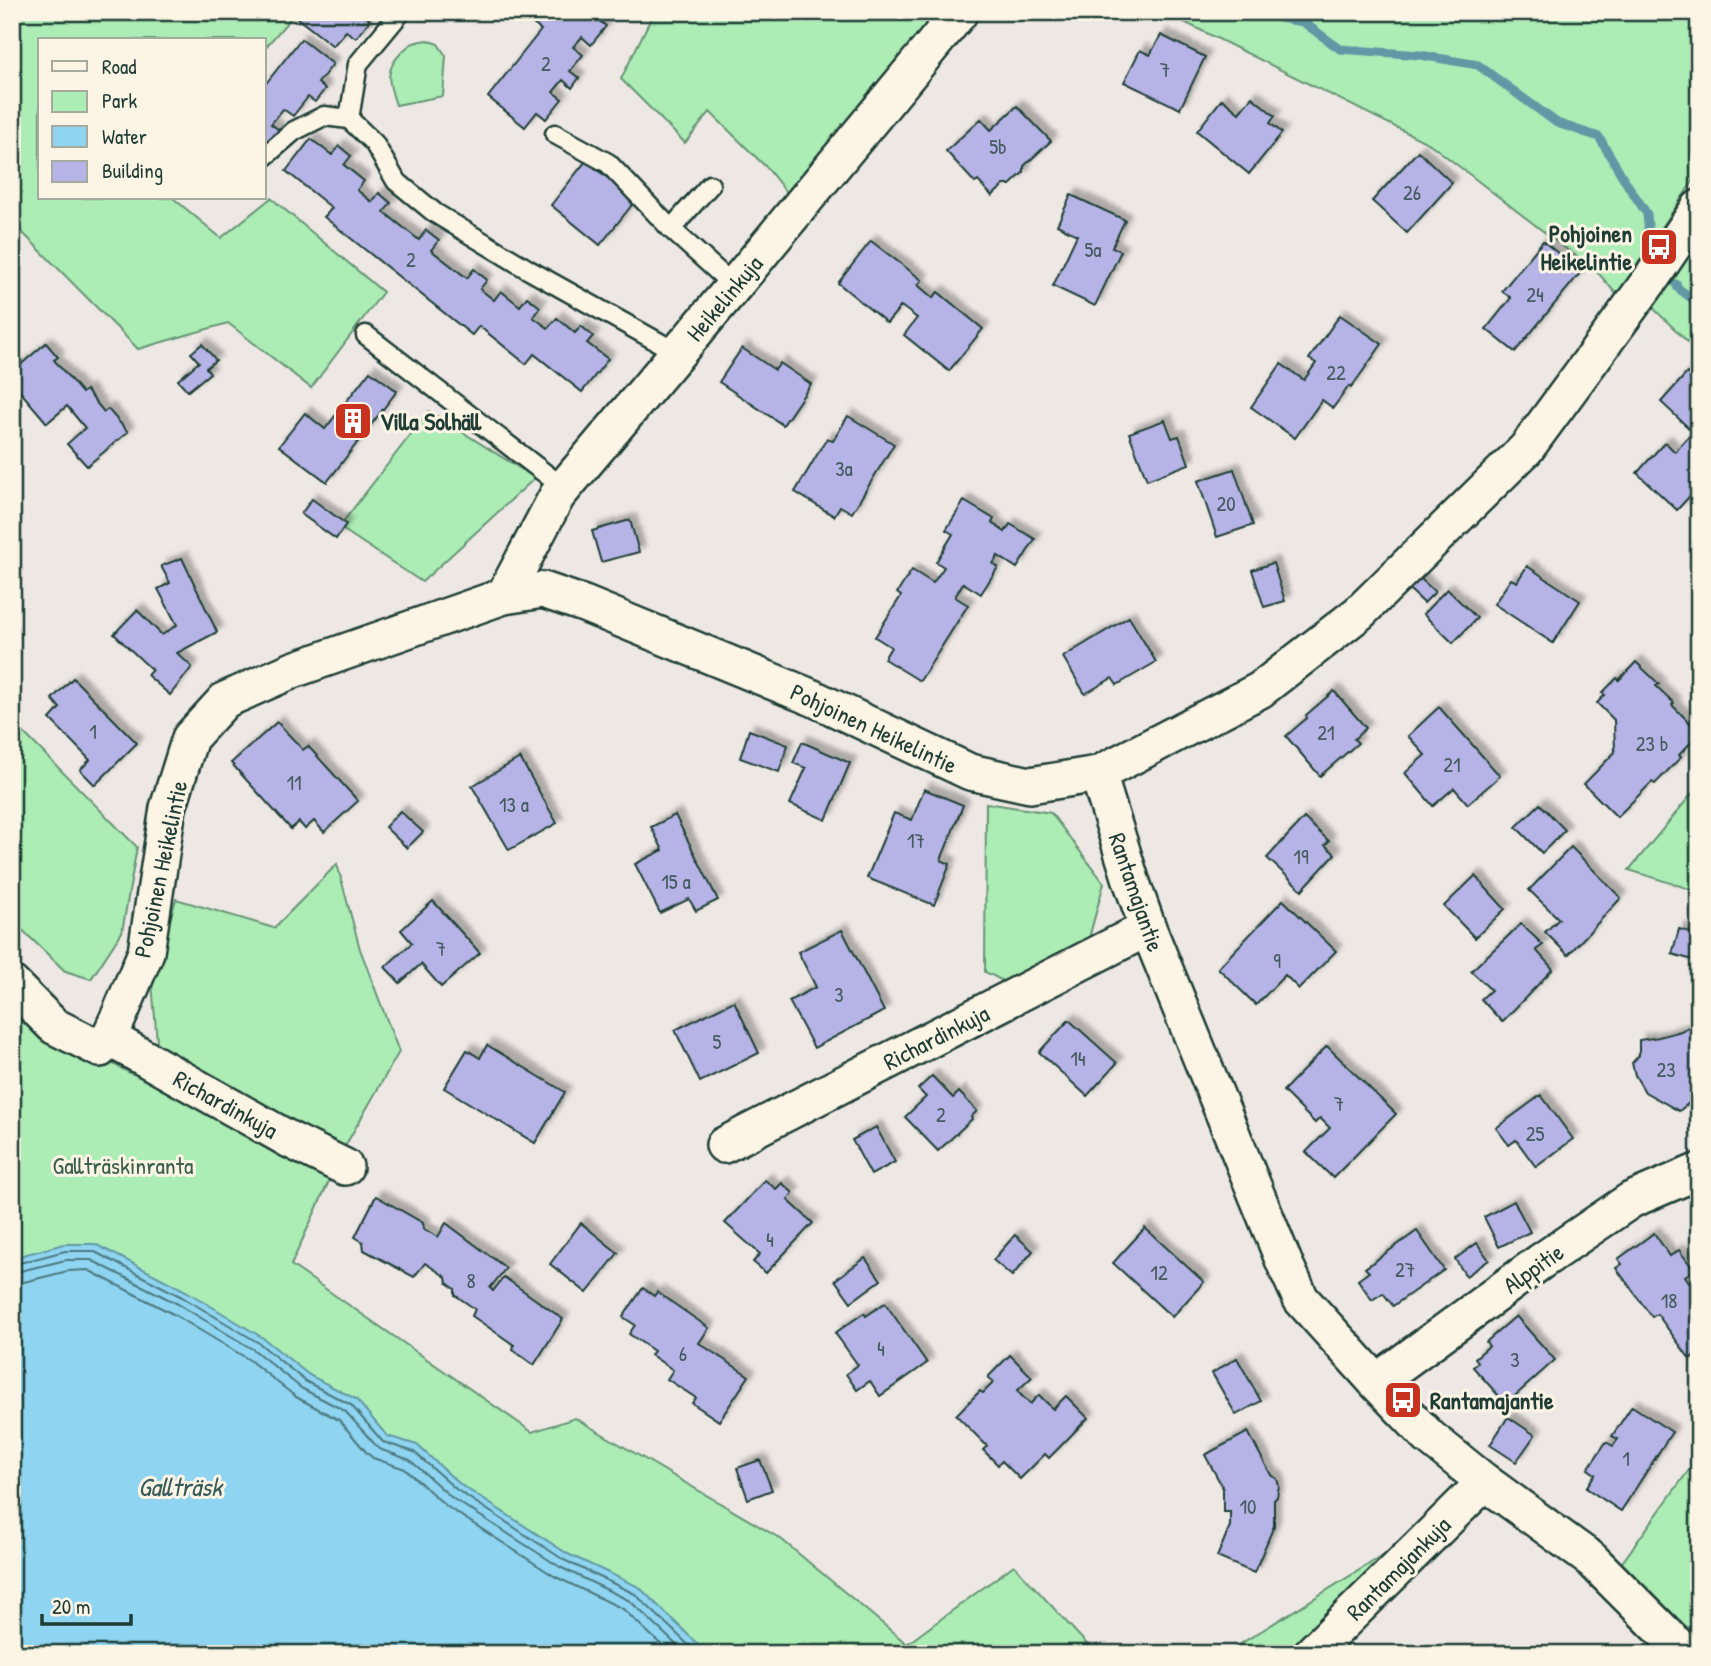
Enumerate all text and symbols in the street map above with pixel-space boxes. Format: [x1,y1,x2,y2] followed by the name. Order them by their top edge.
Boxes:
[38,38,266,200] legend
[541,49,551,78] house number: 2
[102,52,136,81] text: Road
[1160,55,1170,84] house number: 7
[102,86,137,115] text: Park
[102,122,147,151] text: Water
[989,132,1007,161] house number: 5b
[102,156,163,185] text: Building
[1403,178,1421,207] house number: 26
[1541,217,1632,277] place label: Pohjoinen Heikelintie
[1638,226,1680,268] bus stop icon: Pohjoinen Heikelintie
[1084,235,1102,264] house number: 5a
[406,245,416,274] house number: 2
[679,248,769,348] street label: Heikelinkuja
[1526,280,1544,309] house number: 24
[1326,358,1346,387] house number: 22
[332,400,374,442] building icon: Villa Solhäll
[380,405,482,437] place label: Villa Solhäll
[835,454,853,483] house number: 3a
[1216,489,1236,518] house number: 20
[786,675,963,781] street label: Pohjoinen Heikelintie
[89,717,97,746] house number: 1
[1317,718,1335,747] house number: 21
[1636,729,1668,758] house number: 23 b
[1443,750,1461,779] house number: 21
[286,768,302,797] house number: 11
[126,777,194,960] street label: Pohjoinen Heikelintie
[499,790,529,819] house number: 13 a
[907,826,925,855] house number: 17
[1102,828,1172,956] street label: Rantamajantie
[1293,842,1309,871] house number: 19
[661,867,691,896] house number: 15 a
[436,934,446,963] house number: 7
[1273,946,1281,975] house number: 9
[834,980,844,1009] house number: 3
[878,997,994,1077] street label: Richardinkuja
[713,1027,722,1056] house number: 5
[1070,1044,1086,1073] house number: 14
[1656,1055,1676,1084] house number: 23
[168,1062,284,1146] street label: Richardinkuja
[1334,1089,1344,1118] house number: 7
[936,1100,946,1129] house number: 2
[1526,1119,1544,1148] house number: 25
[53,1149,193,1181] park label: Gallträskinranta
[766,1225,774,1254] house number: 4
[1496,1235,1570,1300] street label: Alppitie
[1395,1255,1415,1284] house number: 27
[1150,1258,1168,1287] house number: 12
[466,1266,476,1295] house number: 8
[1661,1286,1677,1315] house number: 18
[877,1334,885,1363] house number: 4
[679,1339,687,1368] house number: 6
[1510,1345,1520,1374] house number: 3
[1382,1379,1424,1421] bus stop icon: Rantamajantie
[1430,1384,1554,1416] place label: Rantamajantie
[1622,1444,1630,1473] house number: 1
[138,1469,224,1504] water label: Gallträsk
[1239,1492,1257,1521] house number: 10
[1339,1509,1457,1627] street label: Rantamajankuja
[42,1582,131,1626] scale bar
[52,1592,90,1621] text: 20 m

